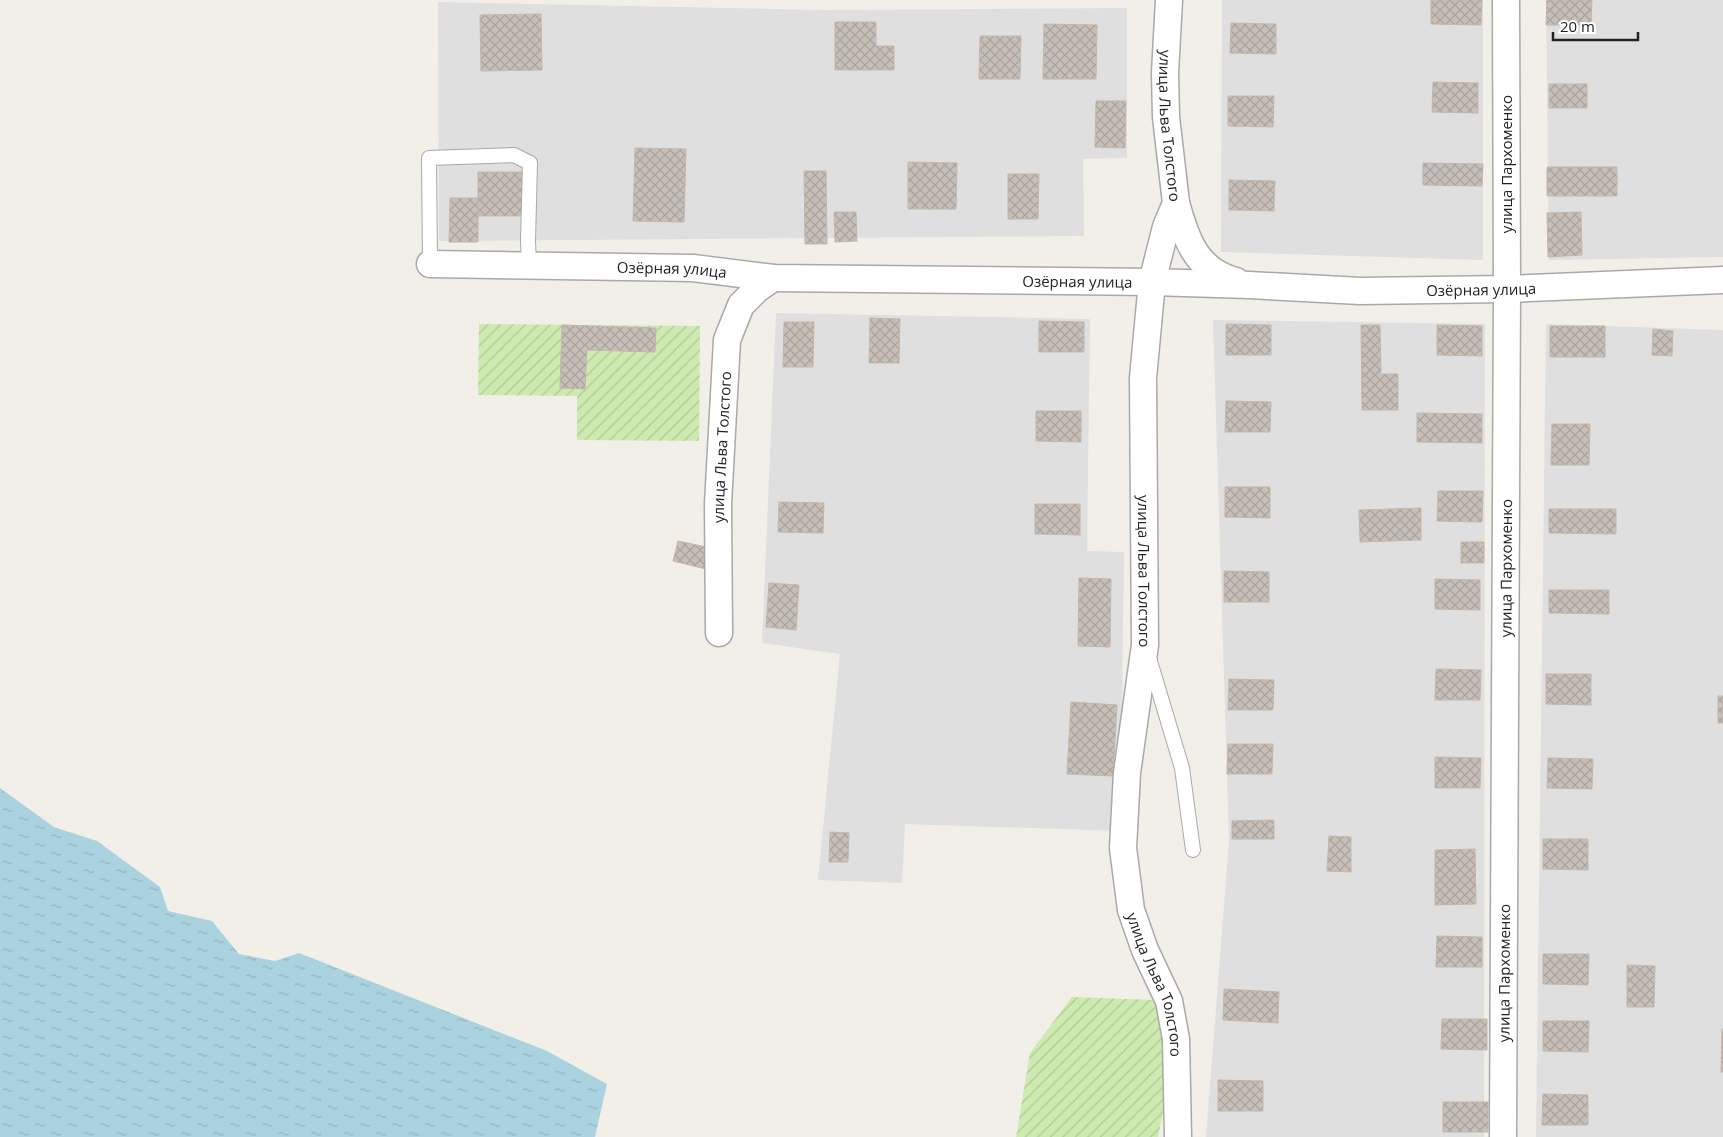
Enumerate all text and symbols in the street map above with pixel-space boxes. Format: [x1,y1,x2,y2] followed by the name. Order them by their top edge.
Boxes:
[1553,10,1638,42] scale bar
[1560,16,1595,36] text: 20 m
[1155,49,1186,203] street label: улица Льва Толстого
[1496,95,1516,233] street label: улица Пархоменко
[617,257,728,282] street label: Озёрная улица
[1022,271,1132,292] street label: Озёрная улица
[1426,278,1537,300] street label: Озёрная улица
[708,371,735,523] street label: улица Льва Толстого
[1134,495,1155,647] street label: улица Льва Толстого
[1495,499,1516,637] street label: улица Пархоменко
[1493,904,1514,1042] street label: улица Пархоменко
[1123,910,1186,1057] street label: улица Льва Толстого

